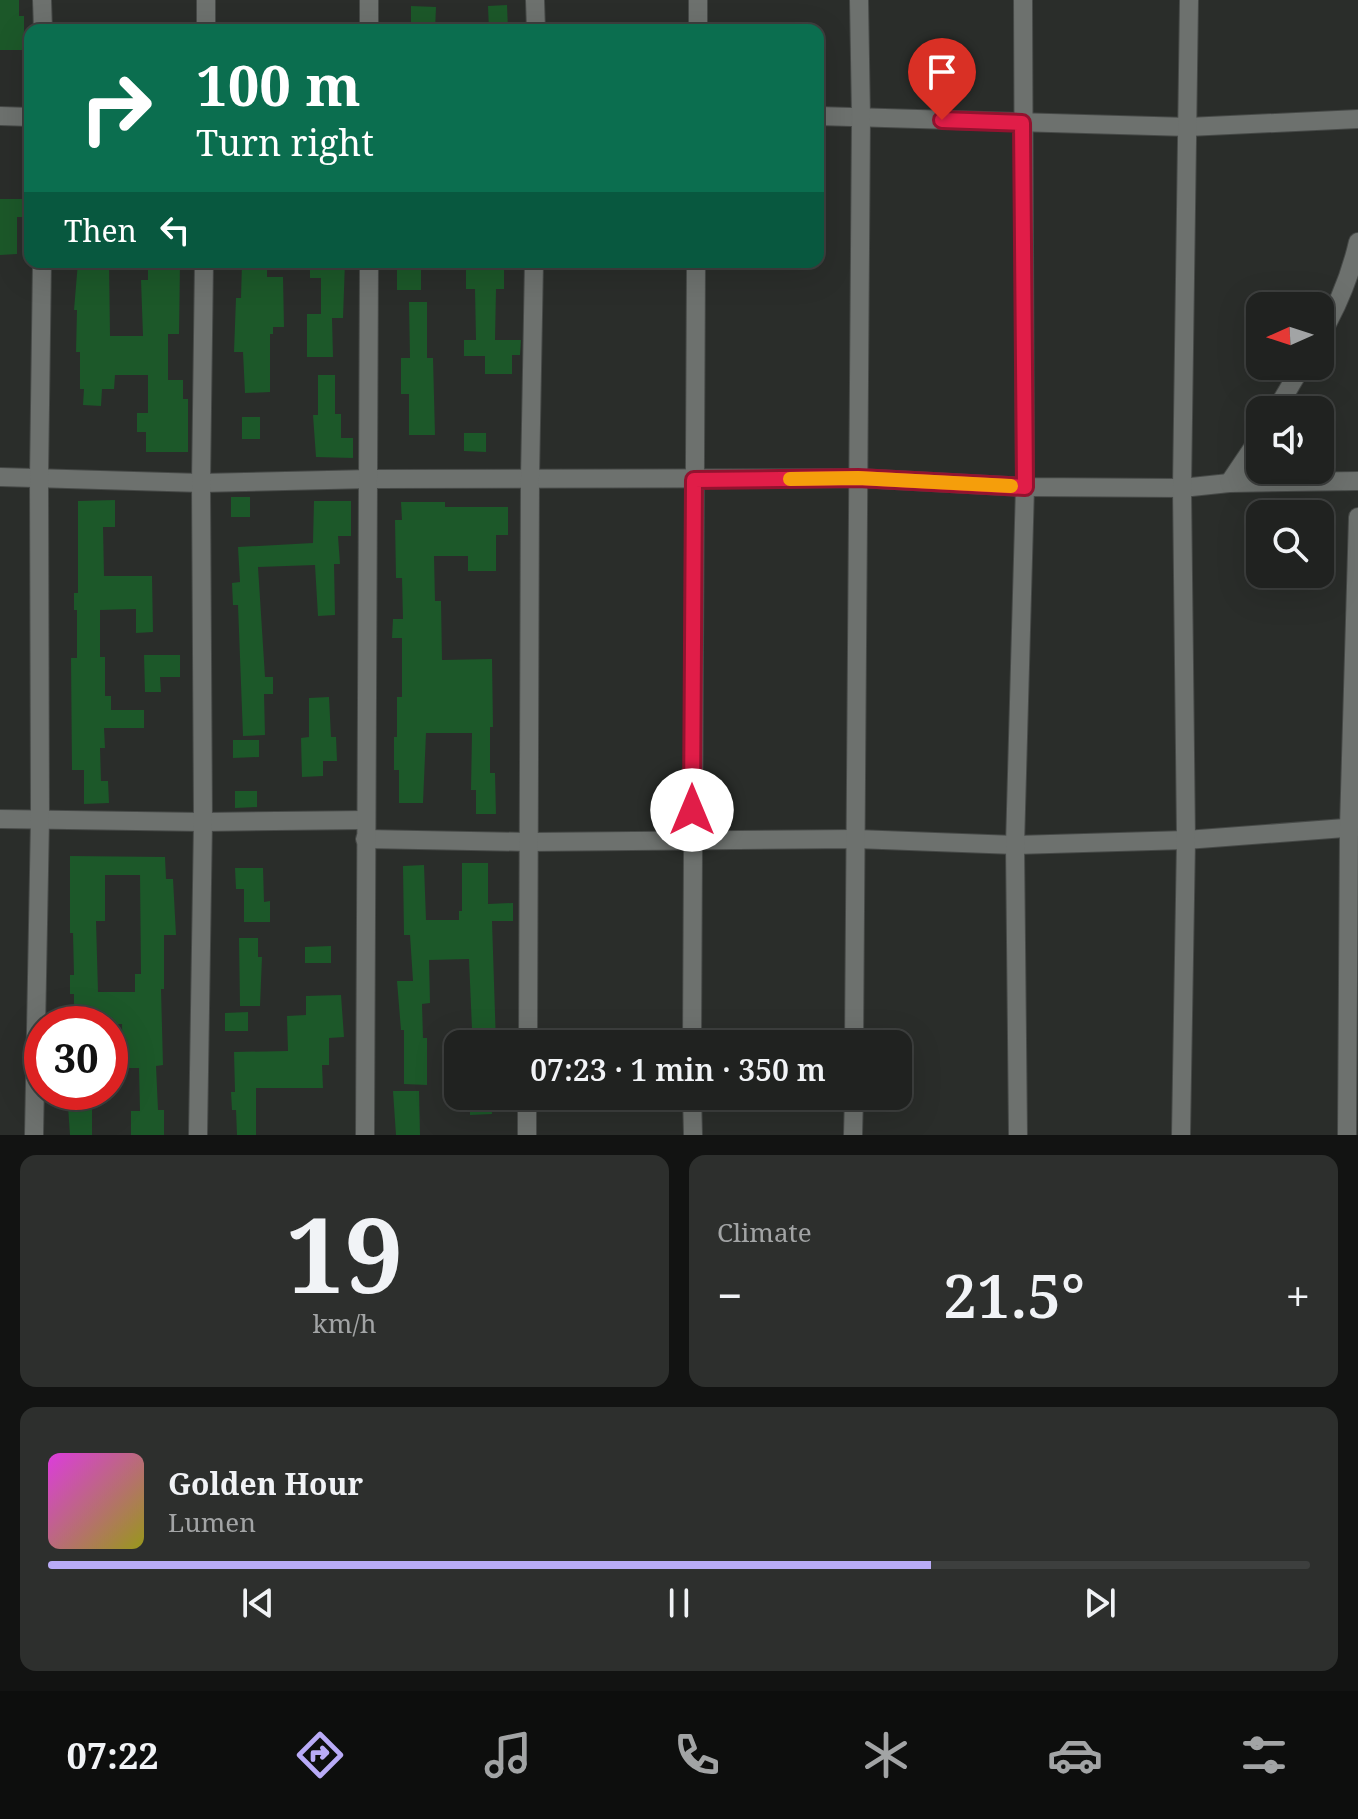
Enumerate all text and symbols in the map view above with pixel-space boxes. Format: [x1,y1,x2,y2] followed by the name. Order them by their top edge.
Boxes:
[908,38,976,120] pin
[196,46,361,122] text: 100 m
[920,50,964,94] icon: arrive
[64,56,168,160] icon: right
[196,118,374,167] text: Turn right
[153,208,197,252] icon: left
[64,210,137,251] text: Then
[1246,292,1334,380] north arrow
[1246,292,1334,588] map controls
[1246,396,1334,484] button: sound
[1246,500,1334,588] button: search
[650,768,734,852] position arrow
[24,1006,128,1110] speed limit sign: 30
[530,1049,826,1090] text: 07:23 · 1 min · 350 m
[286,1182,403,1323] text: 19
[717,1214,812,1250] text: Climate
[943,1254,1085,1336] text: 21.5°
[717,1265,742,1325] text: −
[1285,1265,1310,1325] text: +
[313,1305,376,1341] text: km/h
[168,1463,363,1504] text: Golden Hour
[168,1504,256,1540] text: Lumen
[236,1581,280,1625] icon: previous
[657,1581,701,1625] icon: pause
[1078,1581,1122,1625] icon: next
[292,1727,348,1783] icon: directions
[480,1727,536,1783] icon: music
[669,1727,725,1783] icon: phone
[858,1727,914,1783] icon: climate
[1047,1727,1103,1783] icon: car
[1236,1727,1292,1783] icon: filters
[66,1731,159,1780] text: 07:22

